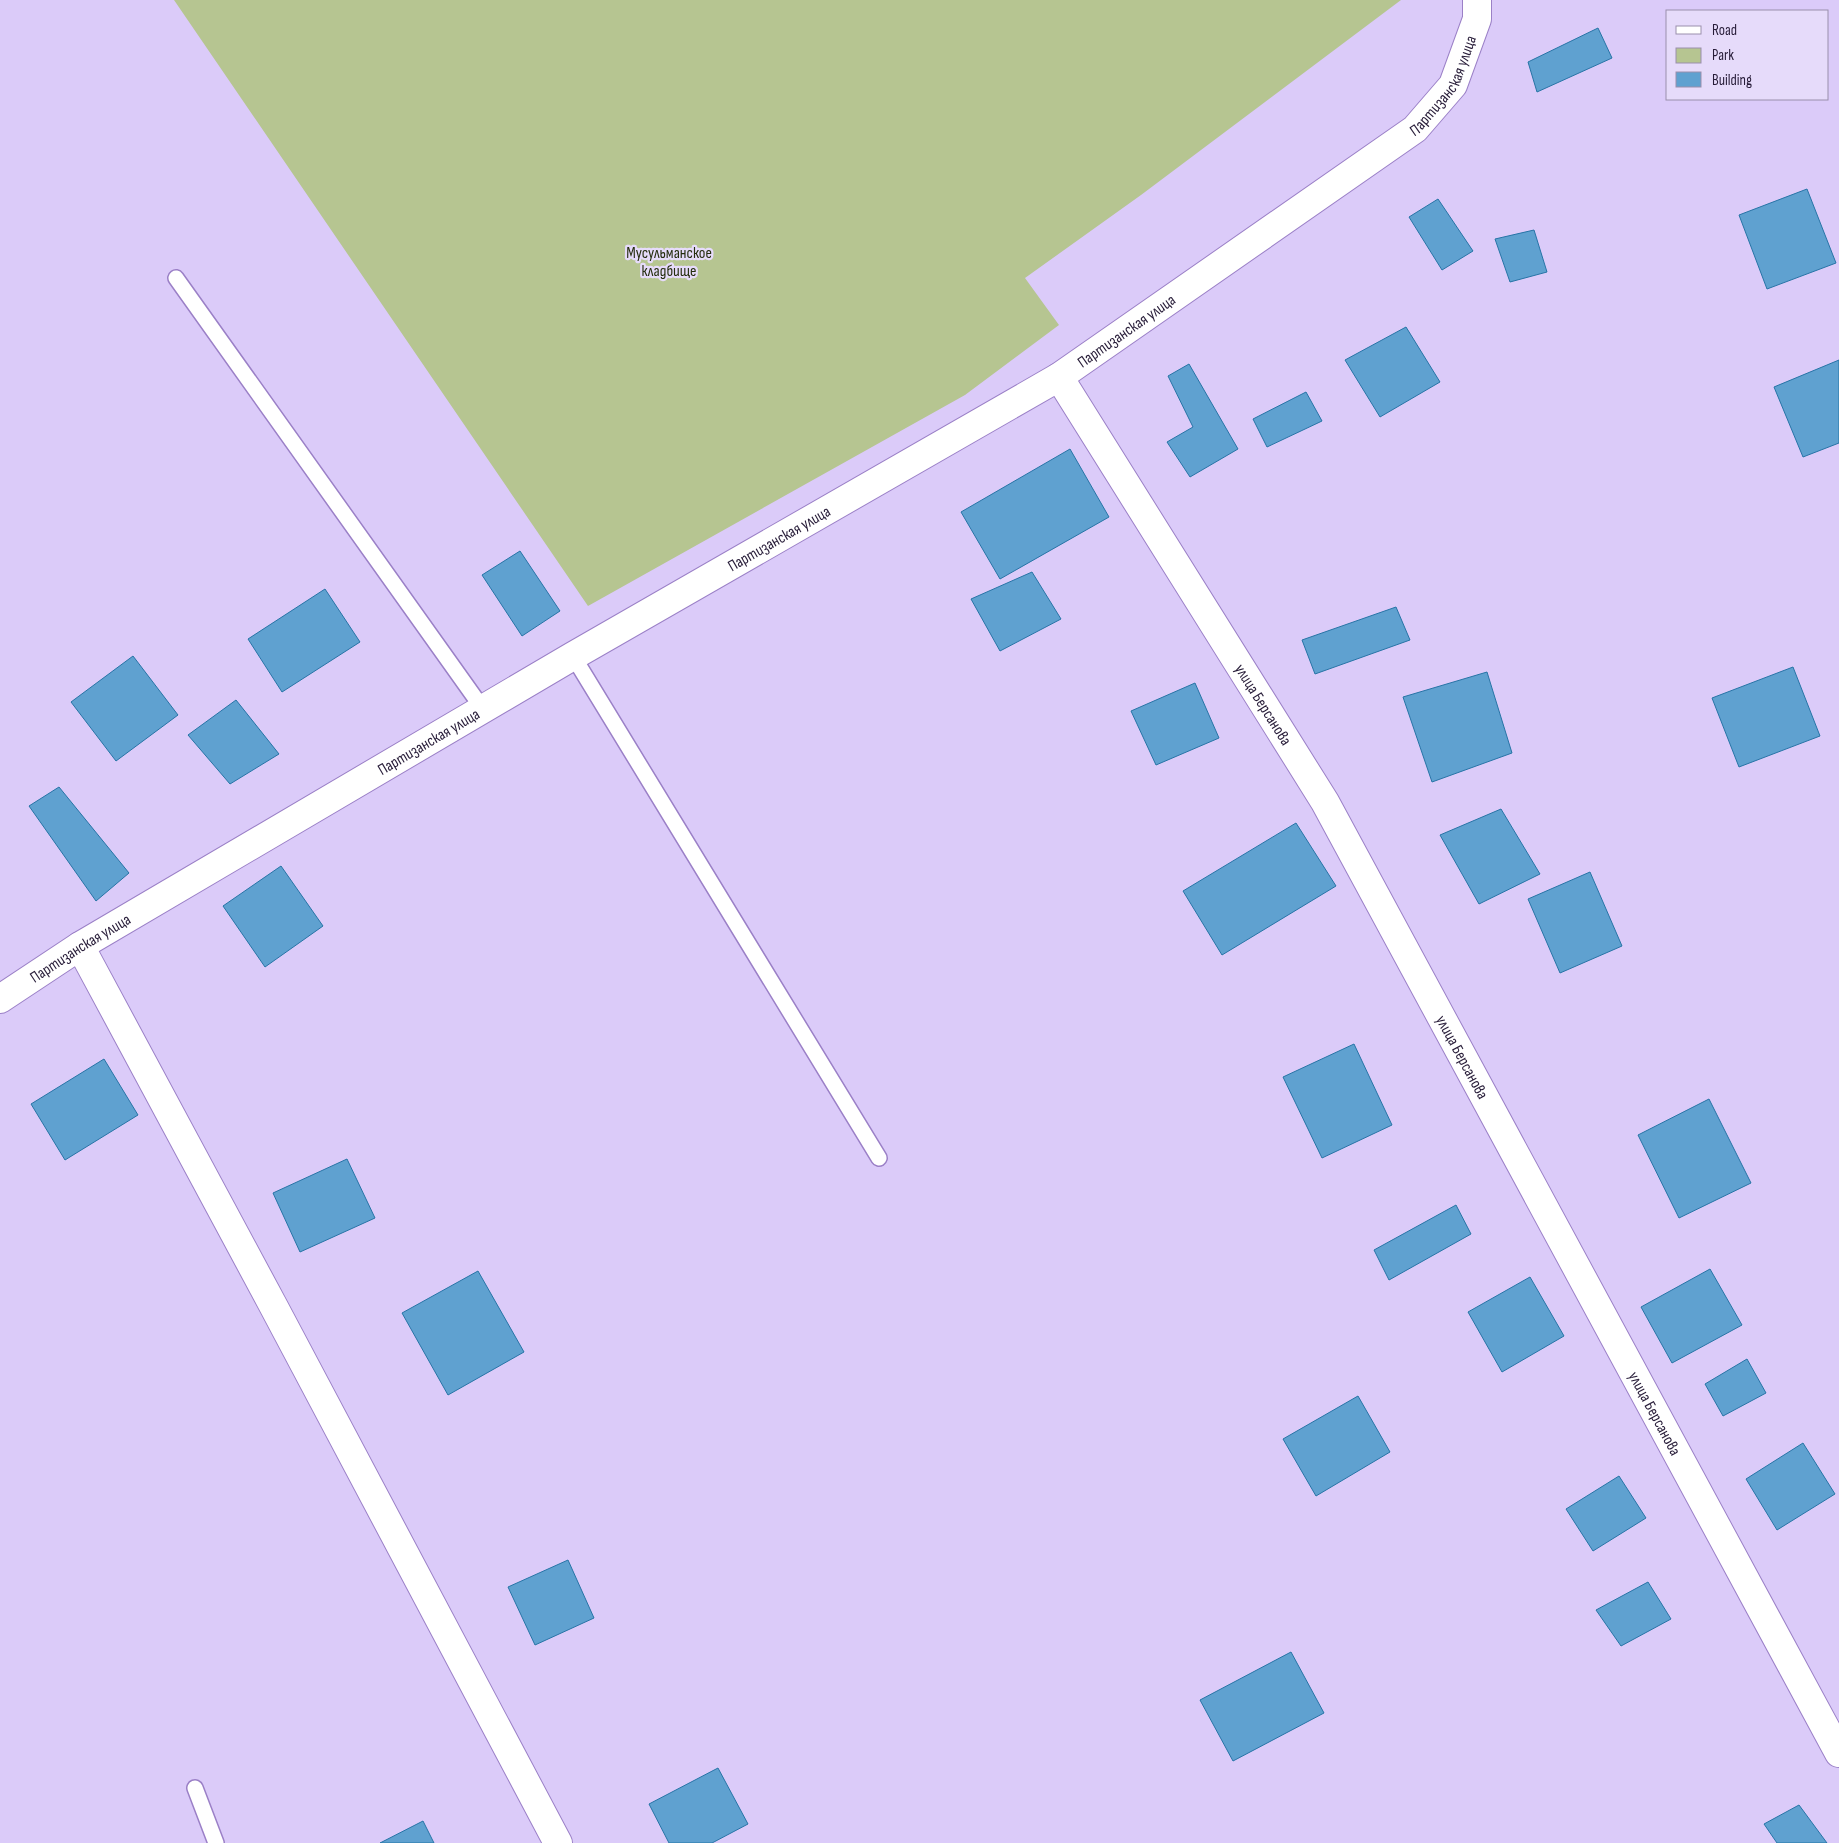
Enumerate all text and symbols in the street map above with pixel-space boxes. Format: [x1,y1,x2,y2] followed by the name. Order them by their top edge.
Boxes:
[1666,10,1829,100] legend
[1712,21,1737,40] text: Road
[1407,33,1481,141] street label: Партизанская улица
[1712,46,1734,65] text: Park
[1712,71,1752,90] text: Building
[626,244,712,281] park label: Мусульманское кладбище
[1074,291,1180,372] street label: Партизанская улица
[725,502,834,576] street label: Партизанская улица
[1230,661,1295,749] street label: улица Берсанова
[375,705,483,780] street label: Партизанская улица
[27,910,134,988] street label: Партизанская улица
[1431,1012,1492,1103] street label: улица Берсанова
[1624,1369,1684,1459] street label: улица Берсанова

